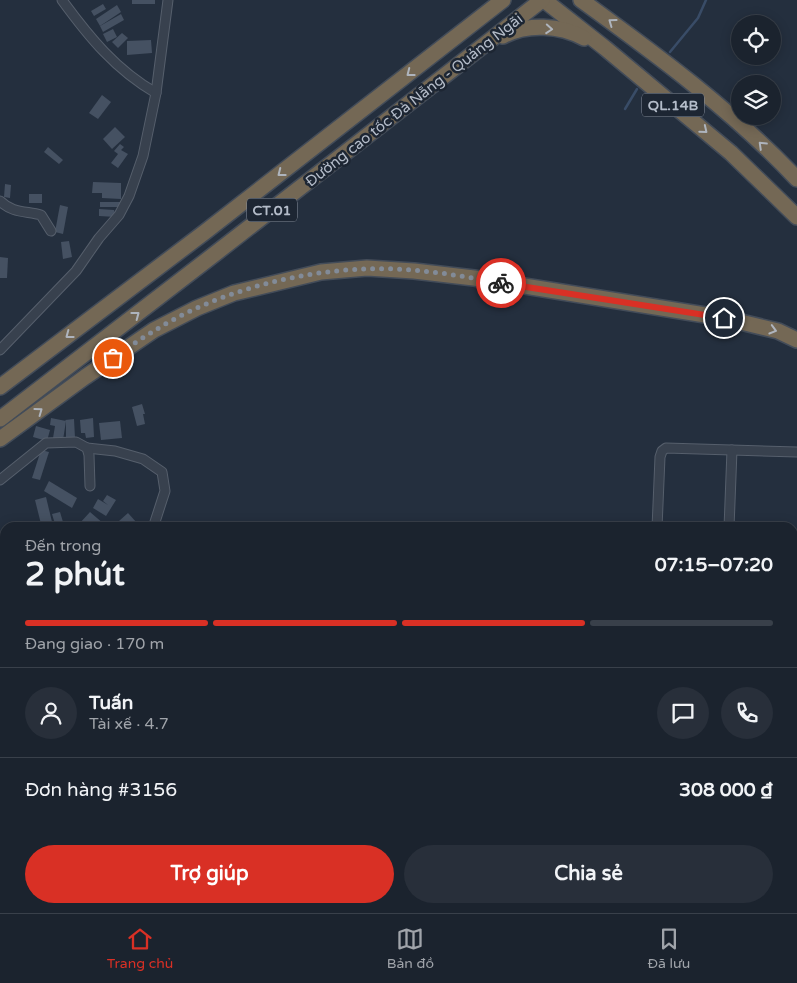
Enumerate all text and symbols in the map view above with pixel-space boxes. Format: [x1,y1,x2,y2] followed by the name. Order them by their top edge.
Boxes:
[302,10,526,190] street label: Đường cao tốc Đà Nẵng - Quảng Ngãi
[731,15,781,125] map controls
[731,15,781,65] button: locate
[608,19,618,28] one-way arrow
[545,23,553,34] one-way arrow
[406,67,416,76] one-way arrow
[731,75,781,125] button: layers
[642,94,704,116] road number: QL.14B
[698,125,707,133] one-way arrow
[759,142,768,151] one-way arrow
[278,167,287,175] one-way arrow
[247,198,297,222] road number: CT.01
[476,258,526,308] courier
[487,269,515,297] icon: bike
[703,297,745,339] pin
[710,304,738,332] icon: home
[130,312,139,320] one-way arrow
[768,325,776,335] one-way arrow
[65,329,75,338] one-way arrow
[92,337,134,379] pin
[99,344,127,372] icon: bag
[34,407,43,417] one-way arrow
[25,536,101,556] text: Đến trong
[655,554,773,576] text: 07:15–07:20
[25,556,125,594] text: 2 phút
[25,634,164,654] text: Đang giao · 170 m
[25,687,77,739] button: person
[657,687,709,739] button: chat
[721,687,773,739] button: phone
[89,692,133,714] text: Tuấn
[89,714,169,734] text: Tài xế · 4.7
[25,779,177,801] text: Đơn hàng #3156
[679,779,773,801] text: 308 000 ₫
[25,845,394,903] button: Trợ giúp
[404,845,773,903] button: Chia sẻ
[107,925,173,972] tab: Trang chủ
[387,925,434,972] tab: Bản đồ
[648,925,690,972] tab: Đã lưu

